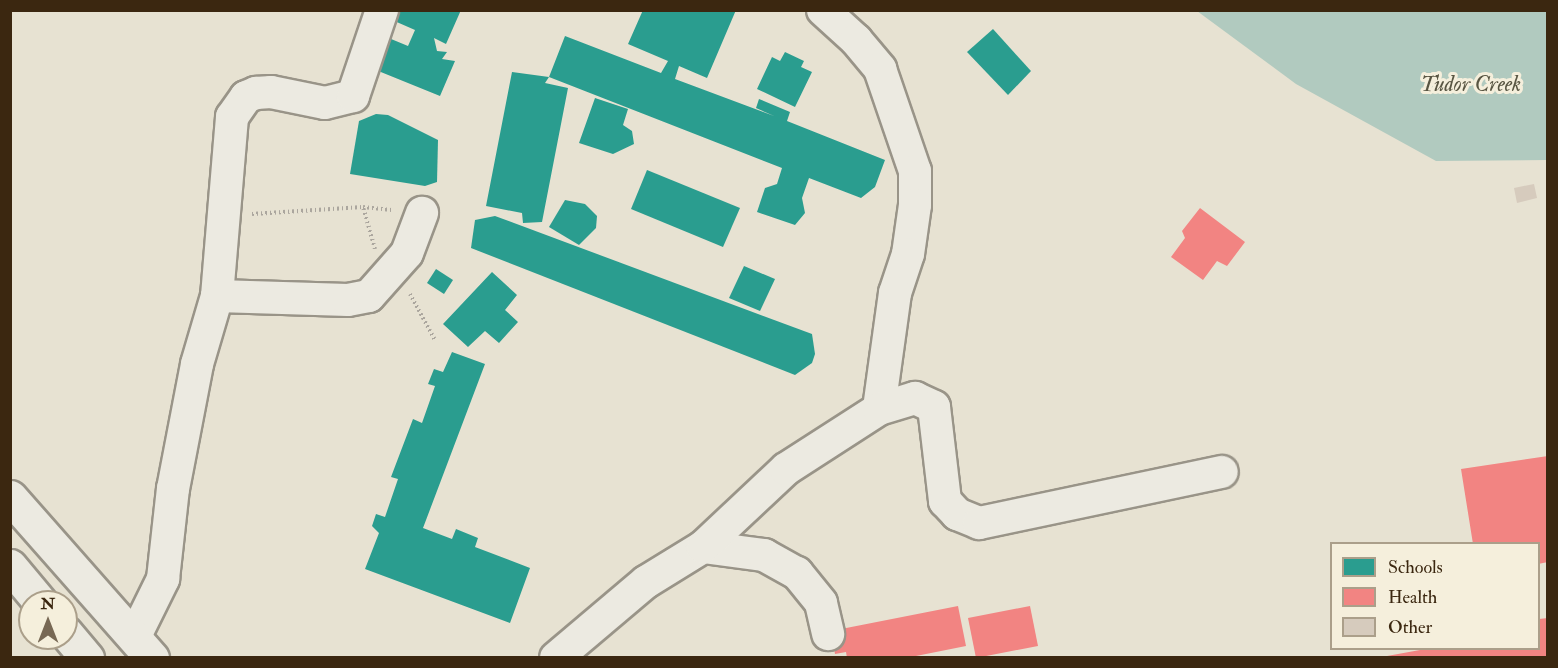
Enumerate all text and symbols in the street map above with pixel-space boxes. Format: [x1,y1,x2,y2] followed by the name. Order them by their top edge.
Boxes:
[1421,72,1521,98] water label: Tudor Creek
[1330,542,1540,650] legend
[1388,556,1443,579] text: Schools
[1388,586,1437,609] text: Health
[18,590,78,650] north arrow
[41,594,55,614] text: N
[1388,616,1432,639] text: Other

